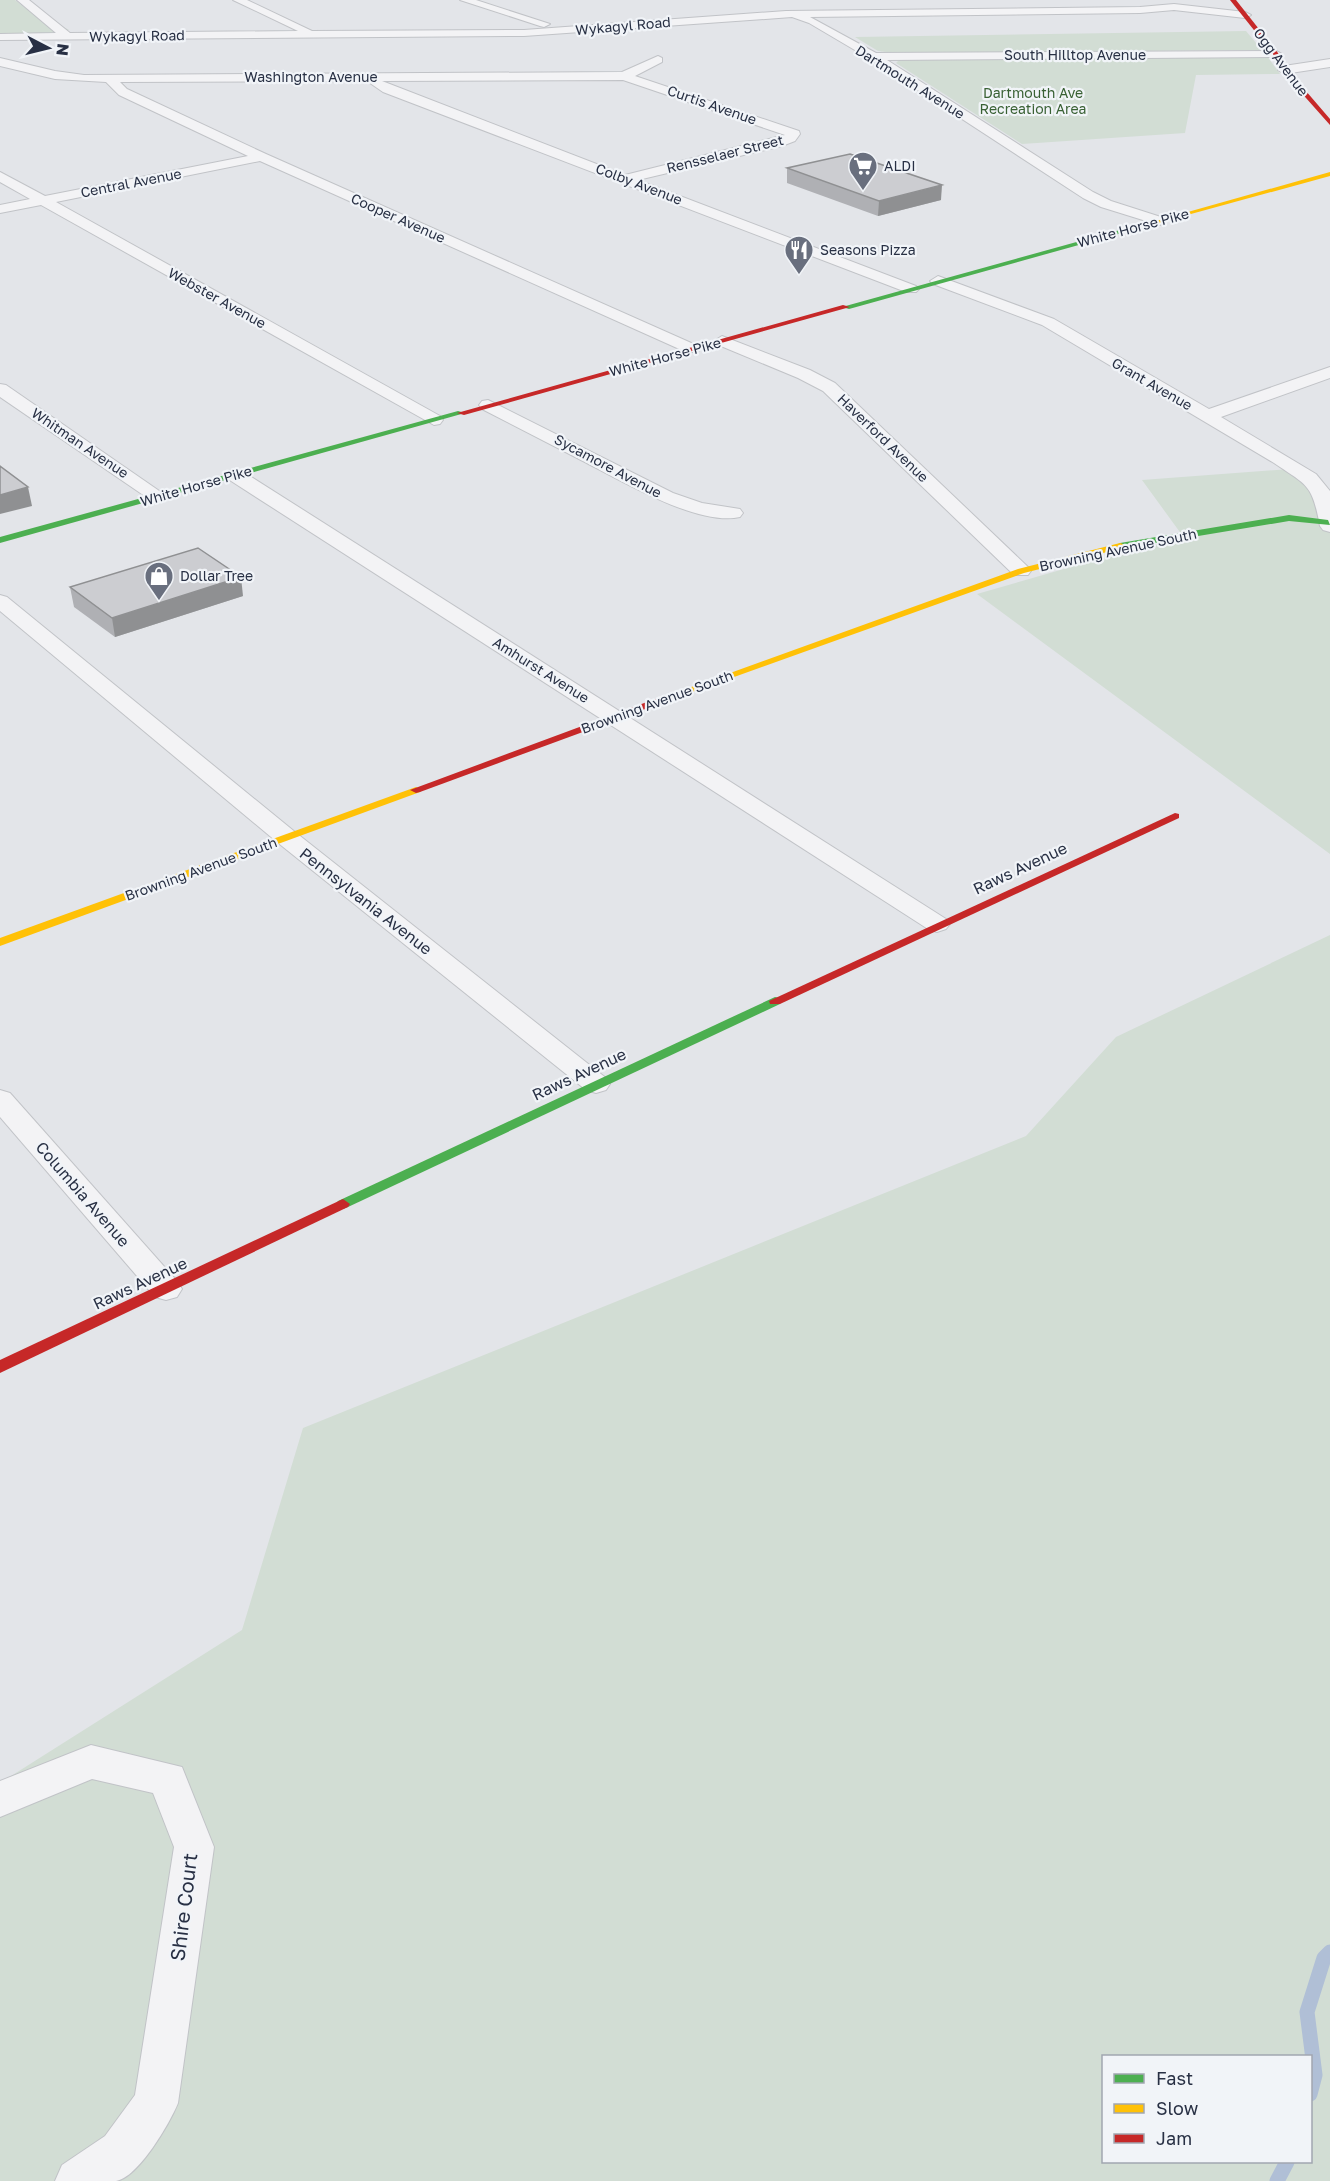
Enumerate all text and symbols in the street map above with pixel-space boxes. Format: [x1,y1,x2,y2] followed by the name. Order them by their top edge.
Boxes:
[575,13,671,38] street label: Wykagyl Road
[18,18,78,78] north arrow
[1250,24,1312,99] street label: Ogg Avenue
[89,26,185,45] street label: Wykagyl Road
[853,41,968,122] street label: Dartmouth Avenue
[52,43,74,57] text: N
[1004,46,1146,63] street label: South Hilltop Avenue
[244,68,378,85] street label: Washington Avenue
[665,81,759,128] street label: Curtis Avenue
[980,84,1086,117] park label: Dartmouth Ave Recreation Area
[665,131,785,176] street label: Rensselaer Street
[847,150,879,192] supermarket icon: ALDI
[884,157,916,174] place label: ALDI
[593,159,685,208] street label: Colby Avenue
[79,164,183,201] street label: Central Avenue
[348,189,448,246] street label: Cooper Avenue
[1075,204,1191,251] street label: White Horse Pike
[783,234,815,276] restaurant icon: Seasons Pizza
[820,241,916,258] place label: Seasons Pizza
[165,264,269,331] street label: Webster Avenue
[607,333,723,380] street label: White Horse Pike
[1109,354,1196,413] street label: Grant Avenue
[834,390,932,485] street label: Haverford Avenue
[29,404,132,481] street label: Whitman Avenue
[552,430,665,501] street label: Sycamore Avenue
[138,461,254,510] street label: White Horse Pike
[1038,525,1198,574] street label: Browning Avenue South
[143,560,175,602] shop icon: Dollar Tree
[180,567,253,584] place label: Dollar Tree
[490,633,593,706] street label: Amhurst Avenue
[579,666,735,737] street label: Browning Avenue South
[123,833,279,904] street label: Browning Avenue South
[970,837,1070,899] street label: Raws Avenue
[296,843,436,959] street label: Pennsylvania Avenue
[529,1043,629,1105] street label: Raws Avenue
[32,1137,134,1251] street label: Columbia Avenue
[90,1252,190,1314] street label: Raws Avenue
[164,1852,202,1962] street label: Shire Court
[1102,2055,1312,2163] legend
[1156,2067,1193,2089] text: Fast
[1156,2097,1199,2119] text: Slow
[1156,2127,1192,2149] text: Jam

